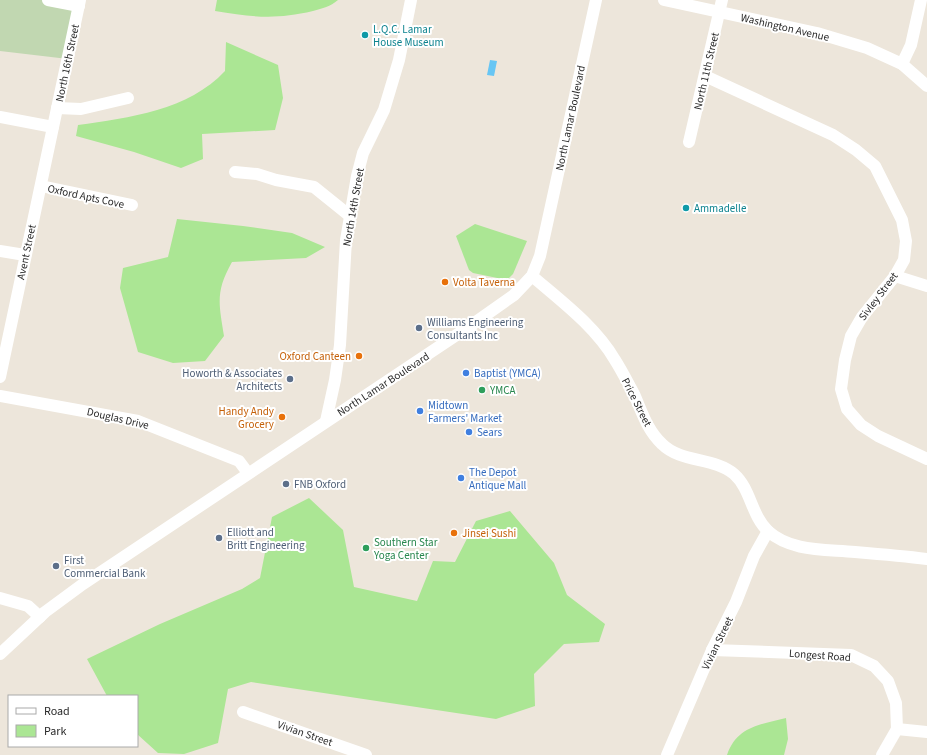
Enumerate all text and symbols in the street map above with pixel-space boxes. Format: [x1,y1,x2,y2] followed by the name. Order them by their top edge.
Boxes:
[739,10,831,45] street label: Washington Avenue
[373,22,444,50] place label: L.Q.C. Lamar House Museum
[52,23,83,103] street label: North 16th Street
[360,30,370,40] marker: L.Q.C. Lamar House Museum
[690,31,723,111] street label: North 11th Street
[552,64,589,172] street label: North Lamar Boulevard
[339,167,368,247] street label: North 14th Street
[46,181,126,212] street label: Oxford Apts Cove
[694,201,747,216] place label: Ammadelle
[681,203,691,213] marker: Ammadelle
[13,223,40,281] street label: Avent Street
[855,269,902,324] street label: Sivley Street
[453,275,515,290] place label: Volta Taverna
[440,277,450,287] marker: Volta Taverna
[427,315,524,343] place label: Williams Engineering Consultants Inc
[414,323,424,333] marker: Williams Engineering Consultants Inc
[280,349,351,364] place label: Oxford Canteen
[334,349,432,420] street label: North Lamar Boulevard
[354,351,364,361] marker: Oxford Canteen
[182,366,282,394] place label: Howorth & Associates Architects
[474,366,541,381] place label: Baptist (YMCA)
[461,368,471,378] marker: Baptist (YMCA)
[285,374,295,384] marker: Howorth & Associates Architects
[618,375,655,429] street label: Price Street
[489,383,516,398] place label: YMCA
[477,385,487,395] marker: YMCA
[428,398,502,426] place label: Midtown Farmers' Market
[85,404,151,433] street label: Douglas Drive
[219,404,274,432] place label: Handy Andy Grocery
[415,406,425,416] marker: Midtown Farmers' Market
[277,412,287,422] marker: Handy Andy Grocery
[477,425,502,440] place label: Sears
[464,427,474,437] marker: Sears
[469,465,527,493] place label: The Depot Antique Mall
[456,473,466,483] marker: The Depot Antique Mall
[294,477,346,492] place label: FNB Oxford
[281,479,291,489] marker: FNB Oxford
[227,525,305,553] place label: Elliott and Britt Engineering
[462,526,516,541] place label: Jinsei Sushi
[449,528,459,538] marker: Jinsei Sushi
[214,533,224,543] marker: Elliott and Britt Engineering
[373,535,438,563] place label: Southern Star Yoga Center
[361,543,371,553] marker: Southern Star Yoga Center
[64,553,146,581] place label: First Commercial Bank
[51,561,61,571] marker: First Commercial Bank
[698,614,737,672] street label: Vivian Street
[789,646,851,665] street label: Longest Road
[8,695,138,747] legend
[44,703,70,720] text: Road
[275,717,335,750] street label: Vivian Street
[44,723,66,740] text: Park

